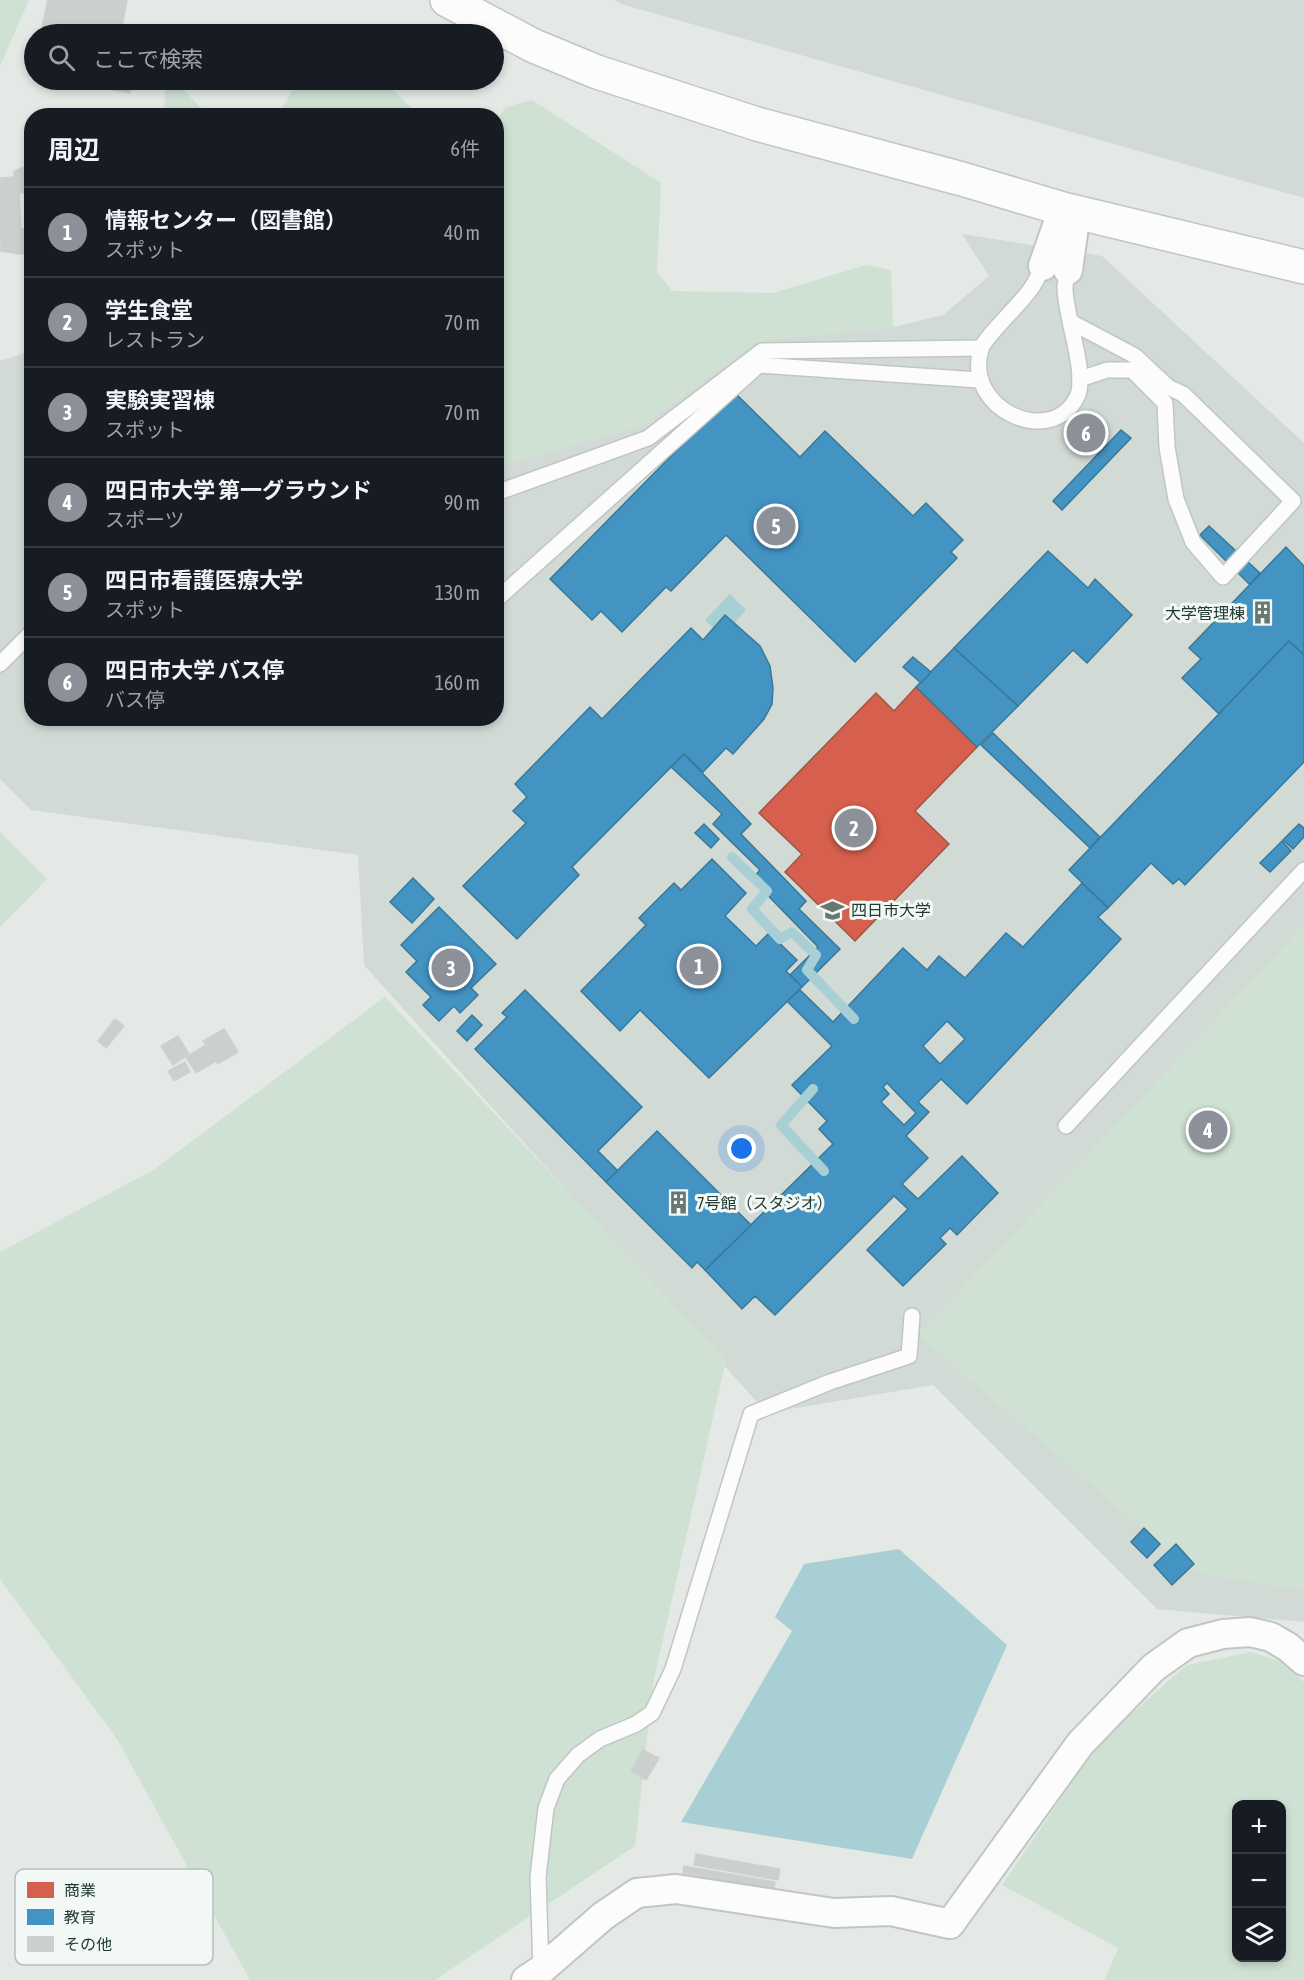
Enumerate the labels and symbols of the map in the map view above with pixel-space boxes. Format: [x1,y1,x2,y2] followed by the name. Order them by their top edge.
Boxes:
[1066,410,1106,456] pin: 6
[756,504,796,548] pin: 5
[1250,600,1276,626] building icon: 大学管理棟
[1165,604,1245,622] place label: 大学管理棟
[834,806,874,850] pin: 2
[820,897,846,923] school or university icon: 四日市大学
[851,901,931,919] place label: 四日市大学
[680,944,718,988] pin: 1
[432,946,470,990] pin: 3
[1188,1108,1228,1152] pin: 4
[727,1134,756,1163] your location
[666,1190,692,1216] building icon: 7号館（スタジオ）
[697,1194,833,1212] place label: 7号館（スタジオ）
[15,1869,213,1965] legend
[64,1881,96,1899] text: 商業
[64,1908,96,1926] text: 教育
[64,1935,112,1953] text: その他

